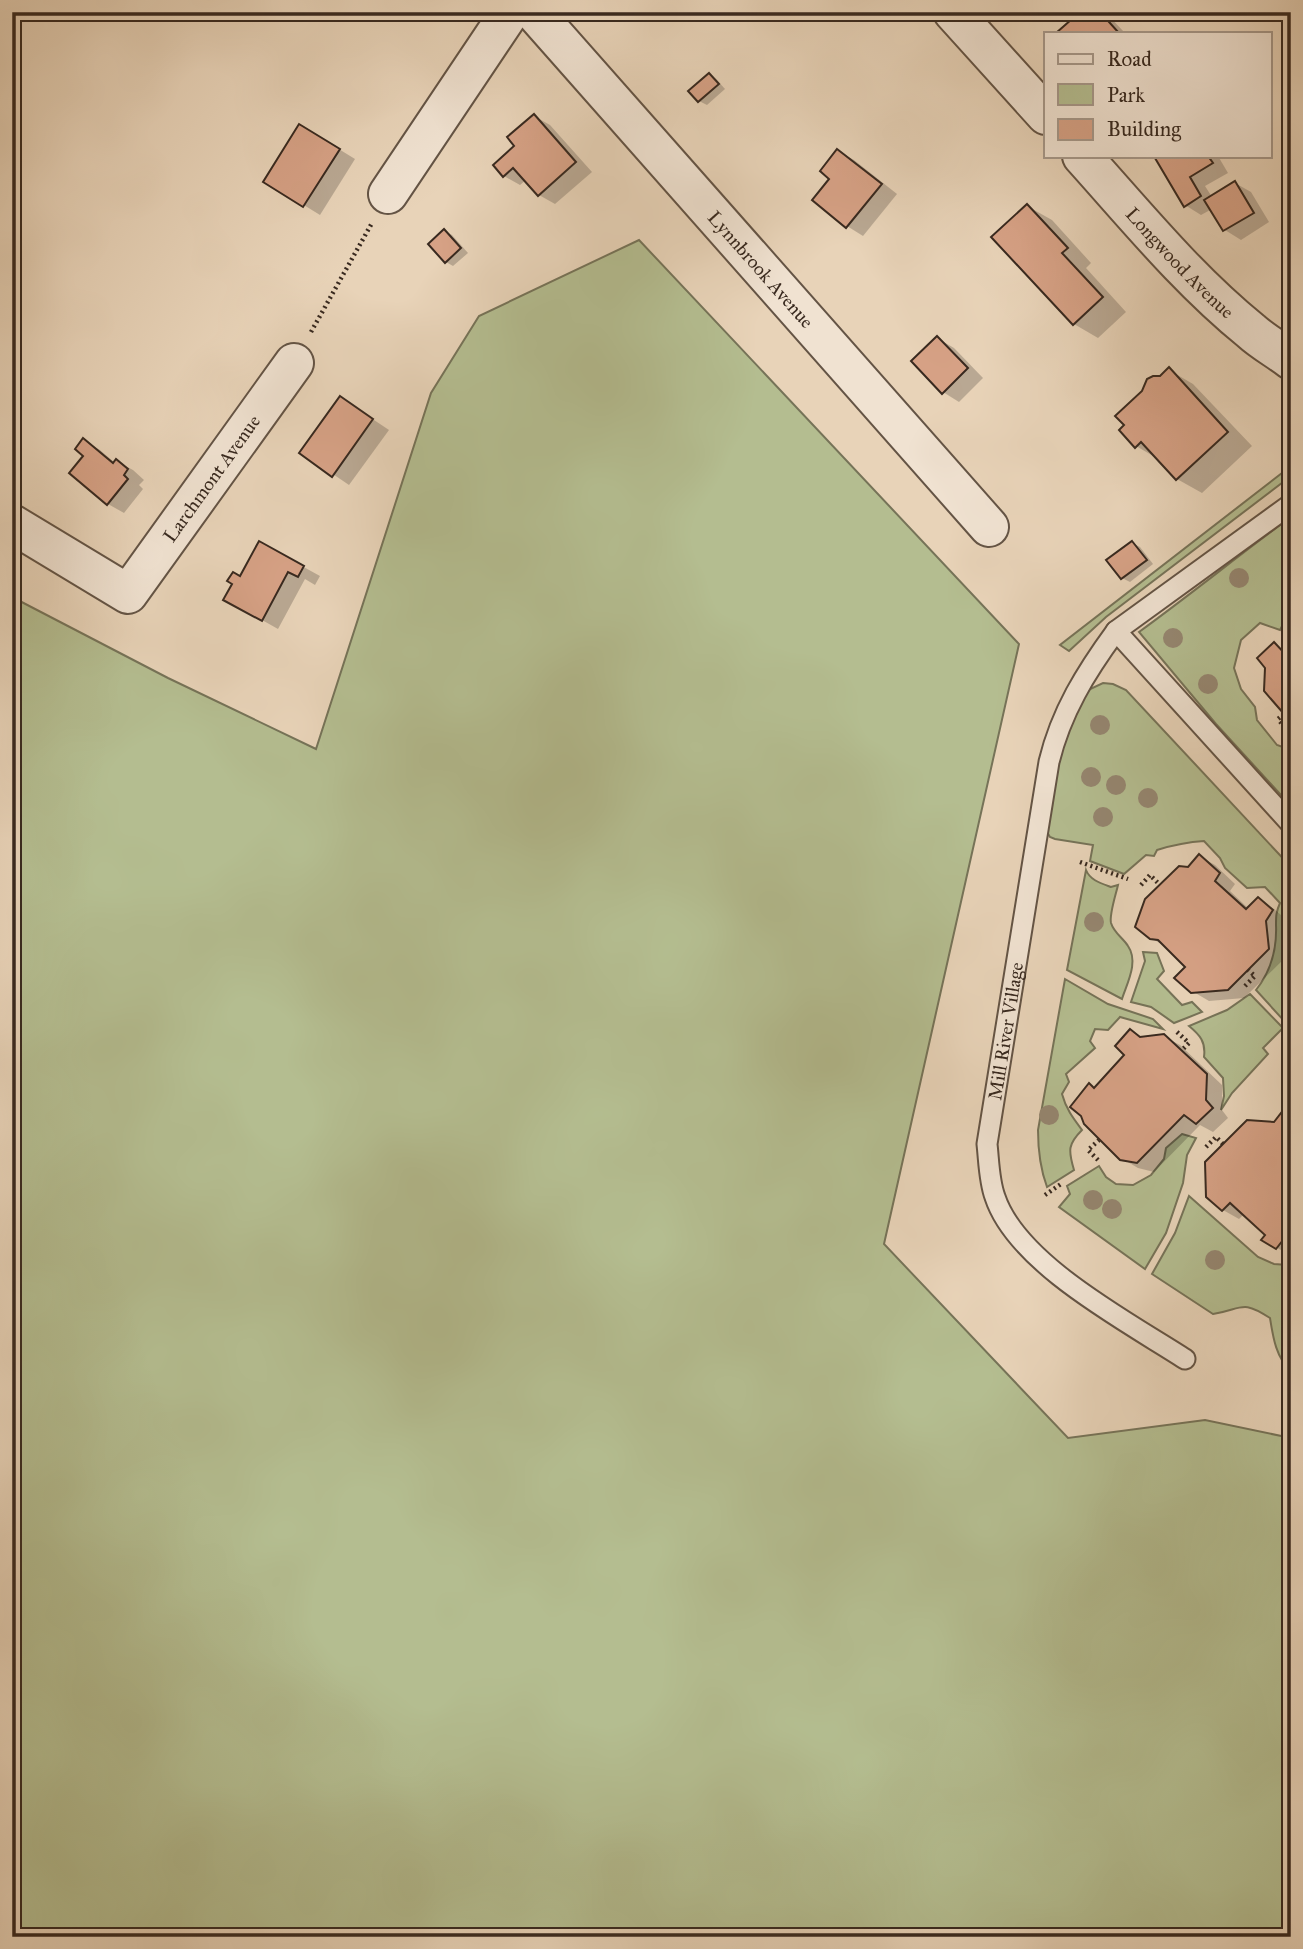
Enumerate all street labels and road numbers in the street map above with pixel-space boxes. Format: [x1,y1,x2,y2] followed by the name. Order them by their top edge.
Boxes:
[1121,202,1239,323] street label: Longwood Avenue
[703,206,819,332] street label: Lynnbrook Avenue
[158,410,265,546] street label: Larchmont Avenue
[983,960,1028,1102] street label: Mill River Village

